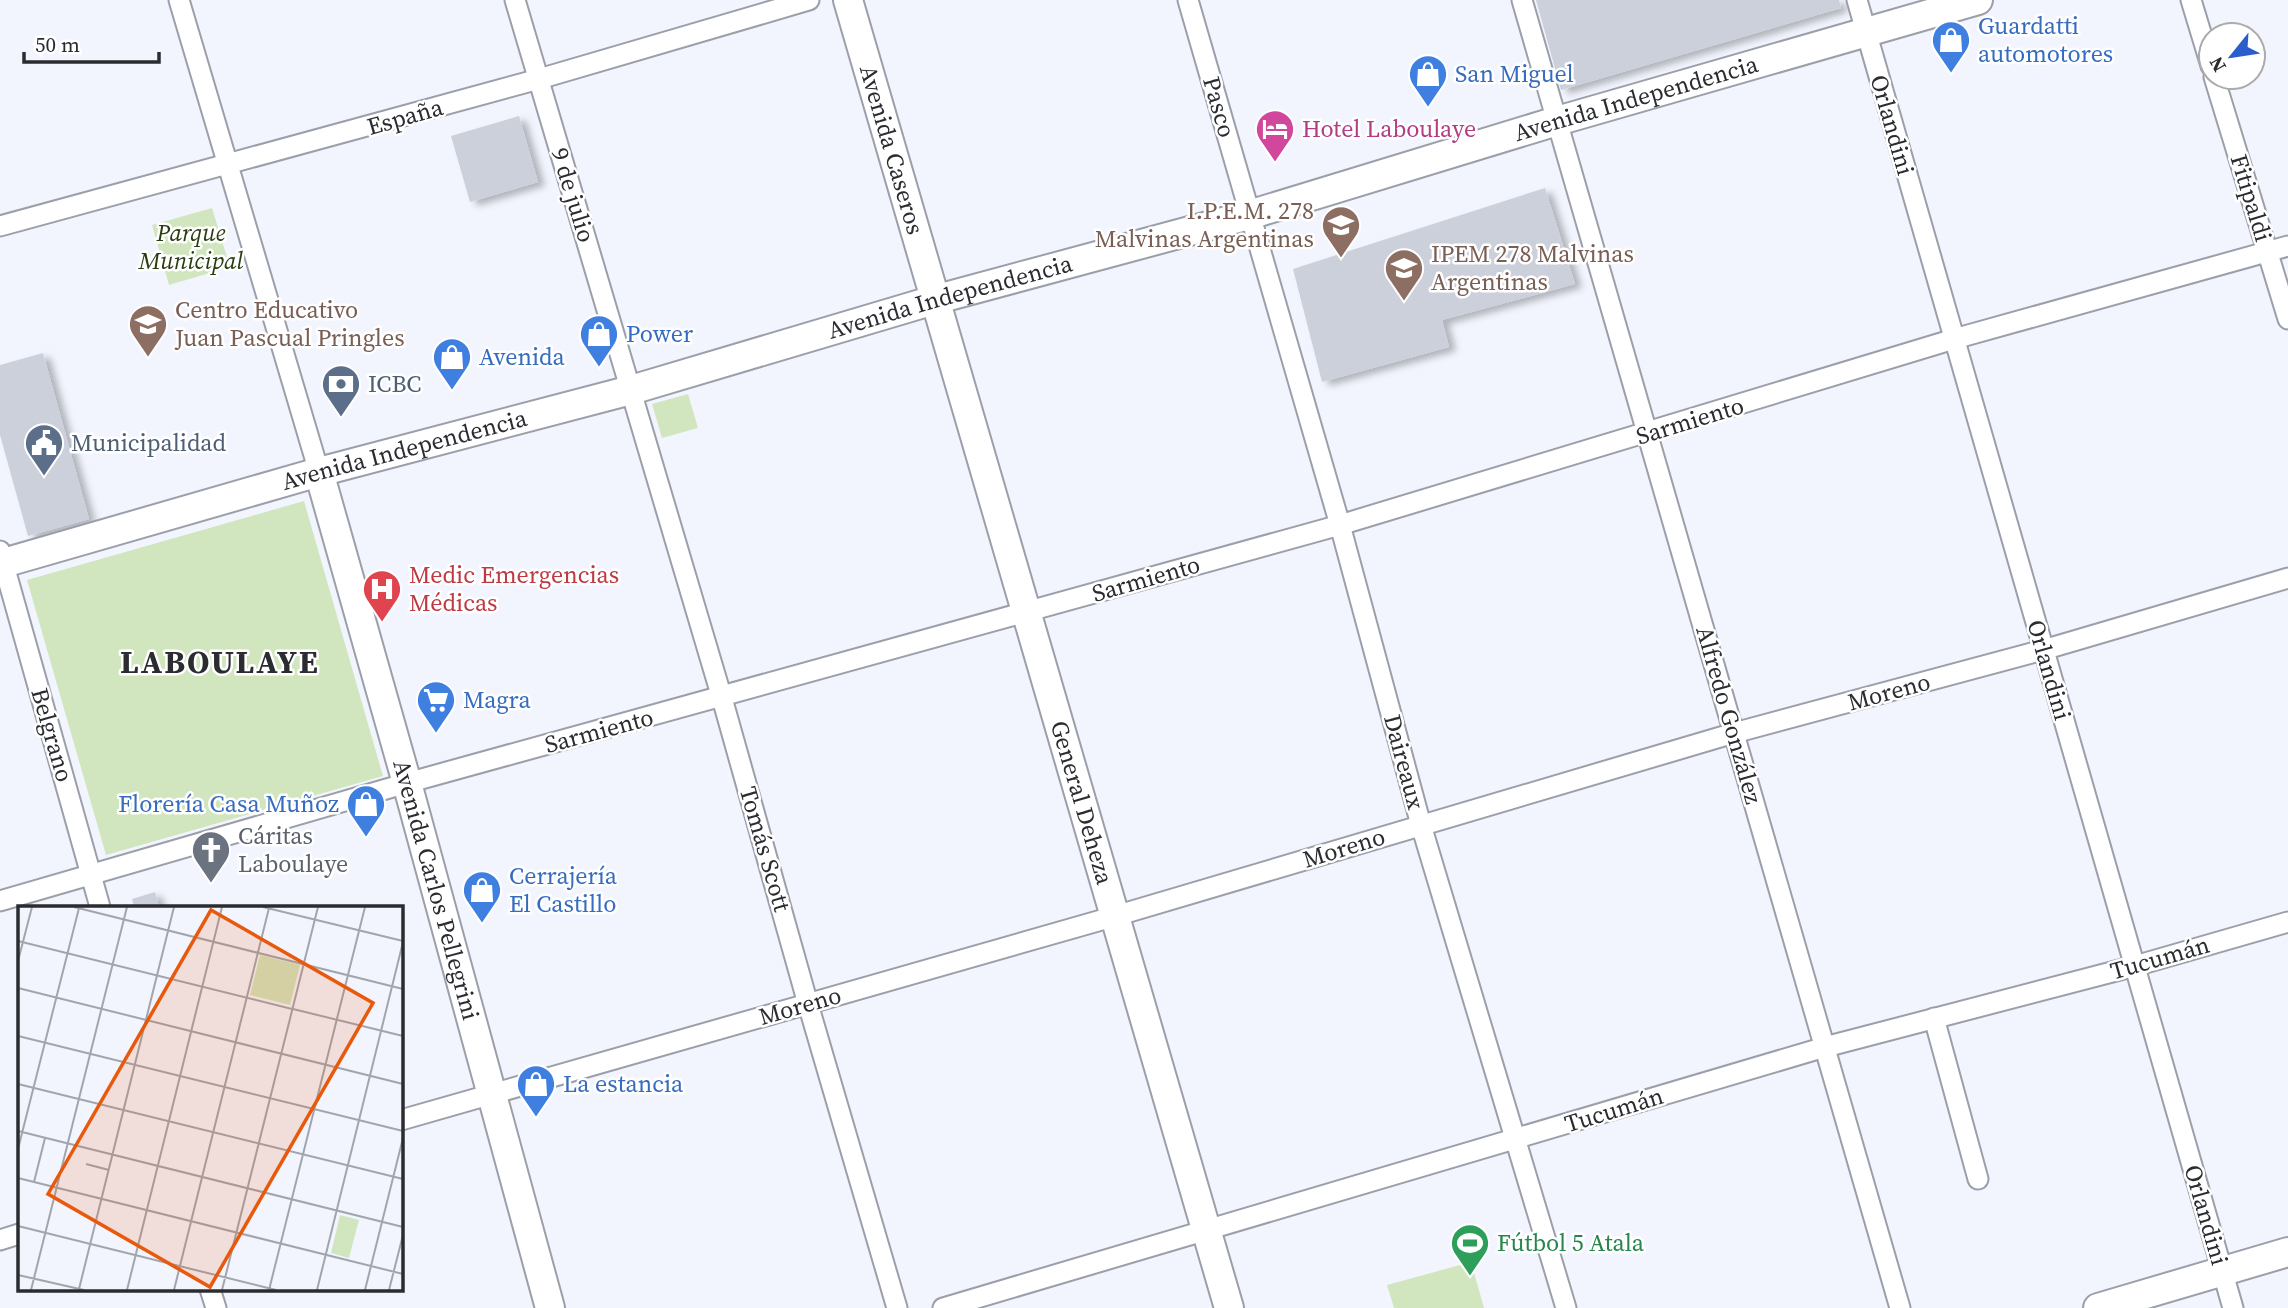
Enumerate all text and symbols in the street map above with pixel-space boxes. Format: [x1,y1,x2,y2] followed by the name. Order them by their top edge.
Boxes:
[1978,9,2113,70] place label: Guardatti automotores
[1930,19,1972,74] shop icon: Guardatti automotores
[24,21,159,65] scale bar
[2197,21,2267,91] north arrow
[35,30,80,59] text: 50 m
[1510,47,1762,149] street label: Avenida Independencia
[2202,52,2232,77] text: N
[1407,53,1449,108] shop icon: San Miguel
[1455,57,1574,90] place label: San Miguel
[852,61,932,238] street label: Avenida Caseros
[1862,71,1923,179] street label: Orlandini
[1195,73,1244,141] street label: Pasco
[363,90,447,143] street label: España
[1254,108,1296,163] hotel icon: Hotel Laboulaye
[1302,112,1476,145] place label: Hotel Laboulaye
[543,144,603,246] street label: 9 de julio
[2223,150,2280,246] street label: Fitipaldi
[1095,194,1314,255] place label: I.P.E.M. 278 Malvinas Argentinas
[1320,204,1362,259] school or university icon: I.P.E.M. 278 Malvinas Argentinas
[138,216,244,277] park label: Parque Municipal
[1431,237,1634,298] place label: IPEM 278 Malvinas Argentinas
[824,246,1077,347] street label: Avenida Independencia
[1383,247,1425,302] school or university icon: IPEM 278 Malvinas Argentinas
[174,293,405,354] place label: Centro Educativo Juan Pascual Pringles
[127,303,169,358] school or university icon: Centro Educativo Juan Pascual Pringles
[578,313,620,368] shop icon: Power
[626,317,693,350] place label: Power
[431,336,473,391] shop icon: Avenida
[479,340,565,373] place label: Avenida
[320,363,362,418] bank icon: ICBC
[368,367,421,400] place label: ICBC
[1632,389,1748,453] street label: Sarmiento
[277,401,531,498] street label: Avenida Independencia
[23,422,65,477] public building icon: Municipalidad
[71,426,227,459] place label: Municipalidad
[1088,547,1204,610] street label: Sarmiento
[409,558,619,619] place label: Medic Emergencias Médicas
[361,568,403,623] hospital icon: Medic Emergencias Médicas
[2019,616,2080,724] street label: Orlandini
[1688,622,1771,808] street label: Alfredo González
[120,640,320,684] district label: LABOULAYE
[1844,665,1934,718] street label: Moreno
[415,679,457,734] supermarket icon: Magra
[463,683,531,716] place label: Magra
[23,684,82,786] street label: Belgrano
[541,700,657,761] street label: Sarmiento
[1376,711,1433,813] street label: Daireaux
[1043,717,1122,889] street label: General Deheza
[385,756,488,1024] street label: Avenida Carlos Pellegrini
[345,783,387,838] shop icon: Florería Casa Muñoz
[732,783,799,915] street label: Tomás Scott
[118,787,339,820] place label: Florería Casa Muñoz
[238,819,348,880] place label: Cáritas Laboulaye
[1299,819,1389,876] street label: Moreno
[190,829,232,884] church icon: Cáritas Laboulaye
[509,859,618,920] place label: Cerrajería El Castillo
[461,869,503,924] shop icon: Cerrajería El Castillo
[18,906,402,1290] inset map
[2106,928,2213,987] street label: Tucumán
[755,978,845,1033] street label: Moreno
[515,1063,557,1118] shop icon: La estancia
[563,1067,684,1100] place label: La estancia
[1560,1079,1667,1140] street label: Tucumán
[2176,1161,2237,1269] street label: Orlandini
[1449,1222,1491,1277] sports icon: Fútbol 5 Atala
[1497,1226,1645,1259] place label: Fútbol 5 Atala

